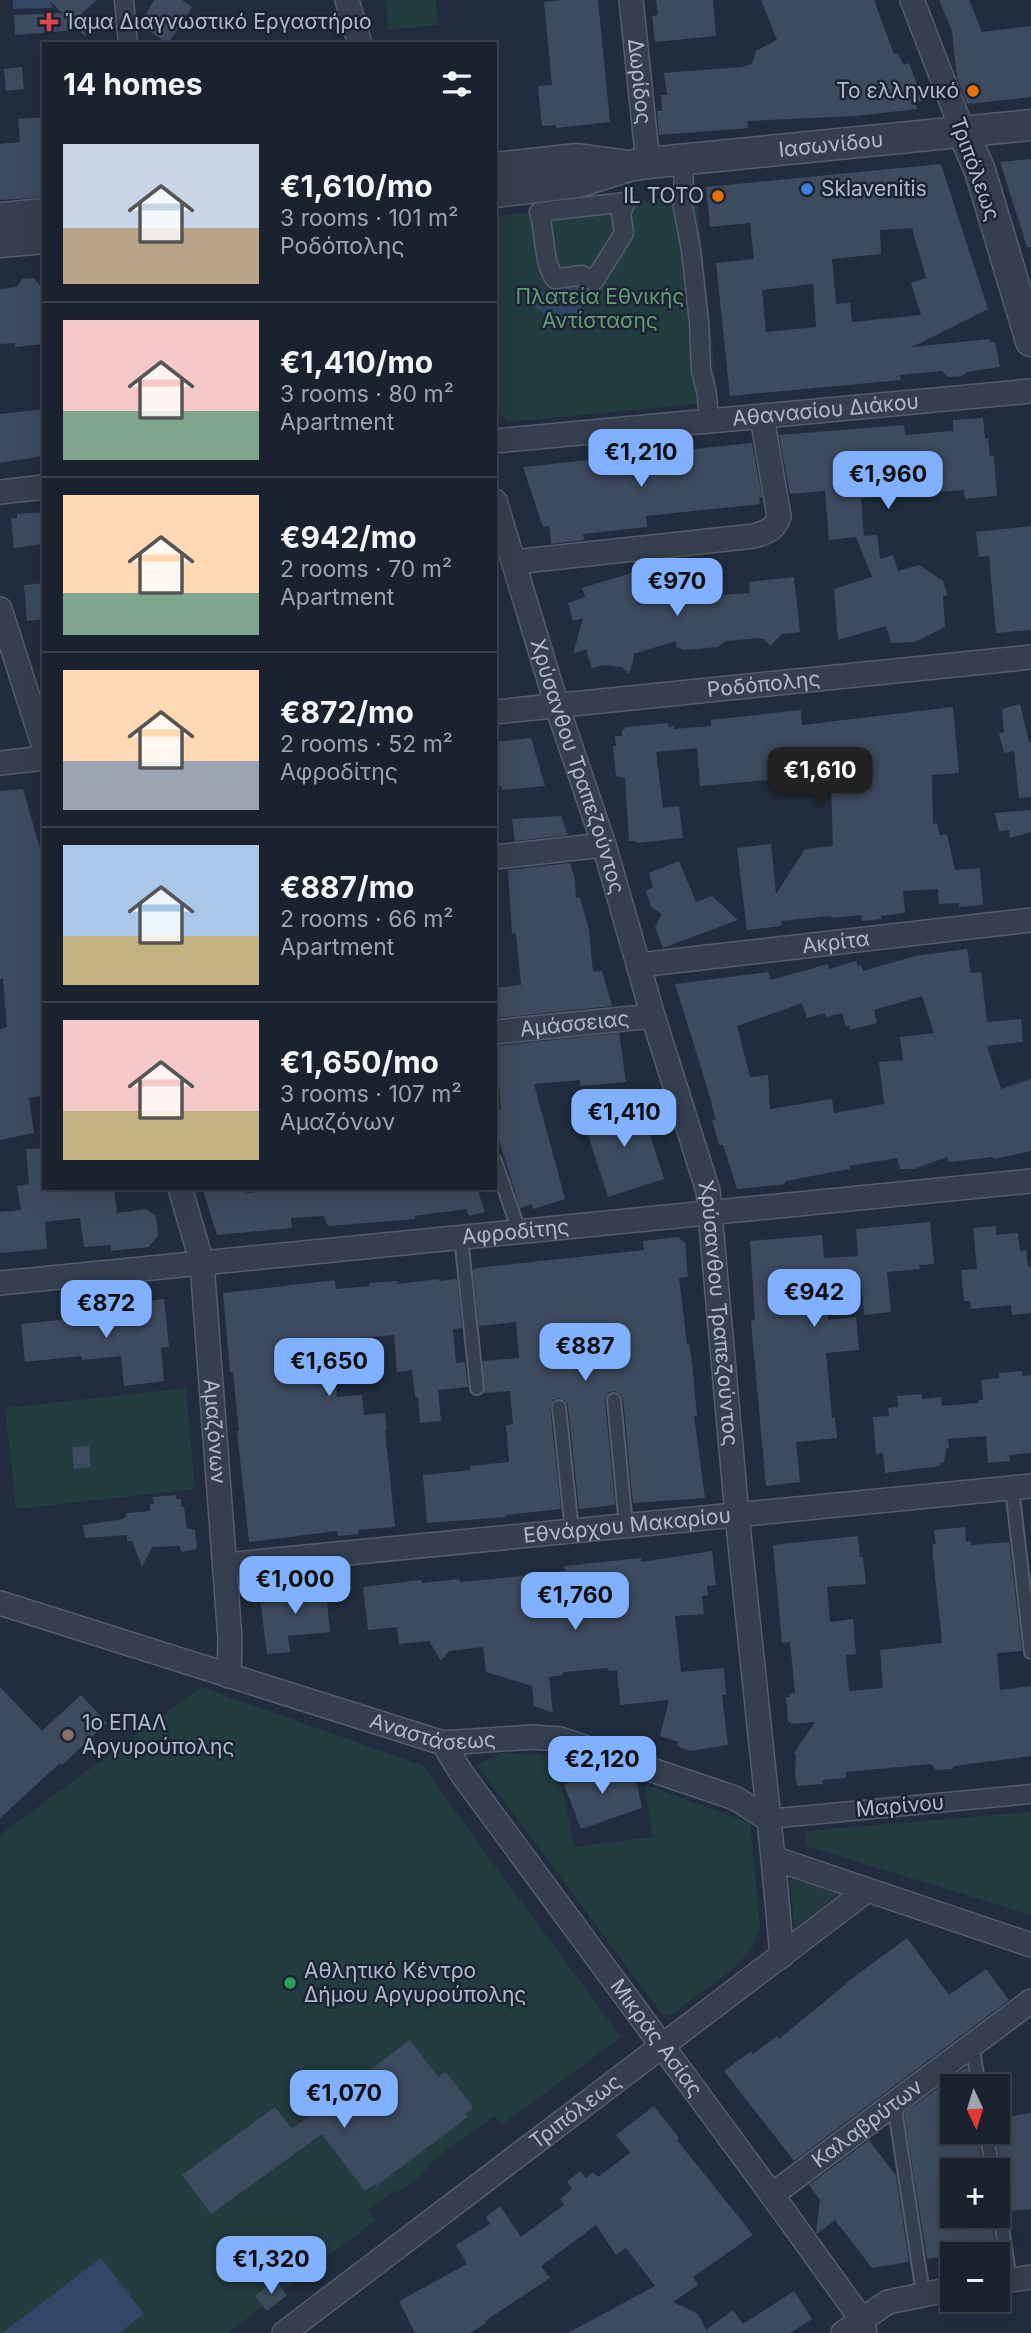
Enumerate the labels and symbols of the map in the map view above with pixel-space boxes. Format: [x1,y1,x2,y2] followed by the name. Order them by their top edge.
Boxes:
[65,9,372,34] place label: Ίαμα Διαγνωστικό Εργαστήριο
[39,12,59,32] marker: Ίαμα Διαγνωστικό Εργαστήριο
[623,38,657,126] street label: Δωρίδος
[836,78,959,103] place label: Το ελληνικό
[965,83,981,99] marker: Το ελληνικό
[945,114,1006,224] street label: Τριπόλεως
[777,127,884,162] street label: Ιασωνίδου
[821,176,927,201] place label: Sklavenitis
[799,181,815,197] marker: Sklavenitis
[623,183,704,208] place label: IL TOTO
[710,188,726,204] marker: IL TOTO
[516,284,684,333] park label: Πλατεία Εθνικής Αντίστασης
[731,389,920,431] street label: Αθανασίου Διάκου
[584,430,698,489] pin: €1,210
[831,452,945,511] pin: €1,960
[636,558,718,618] pin: €970
[525,636,630,897] street label: Χρύσανθου Τραπεζούντος
[706,666,821,702] street label: Ροδόπολης
[763,748,877,807] pin: €1,610
[801,926,871,958] street label: Ακρίτα
[519,1005,630,1041] street label: Αμάσσειας
[567,1090,681,1149] pin: €1,410
[693,1177,744,1447] street label: Χρύσανθου Τραπεζούντος
[461,1214,570,1249] street label: Αφροδίτης
[773,1270,855,1329] pin: €942
[65,1280,147,1340] pin: €872
[544,1324,626,1383] pin: €887
[272,1338,386,1398] pin: €1,650
[199,1378,231,1485] street label: Αμαζόνων
[522,1502,732,1548] street label: Εθνάρχου Μακαρίου
[238,1556,352,1616] pin: €1,000
[518,1572,632,1632] pin: €1,760
[367,1708,497,1755] street label: Αναστάσεως
[82,1710,234,1759] place label: 1o ΕΠΑΛ Αργυρούπολης
[60,1727,76,1743] marker: 1o ΕΠΑΛ Αργυρούπολης
[545,1736,659,1796] pin: €2,120
[855,1789,945,1822] street label: Μαρίνου
[304,1958,526,2007] place label: Αθλητικό Κέντρο Δήμου Αργυρούπολης
[605,1974,708,2101] street label: Μικράς Ασίας
[282,1975,298,1991] marker: Αθλητικό Κέντρο Δήμου Αργυρούπολης
[525,2069,626,2154] street label: Τριπόλεως
[287,2070,401,2130] pin: €1,070
[807,2074,927,2173] street label: Καλαβρύτων
[940,2074,1010,2144] north arrow
[214,2236,328,2296] pin: €1,320

